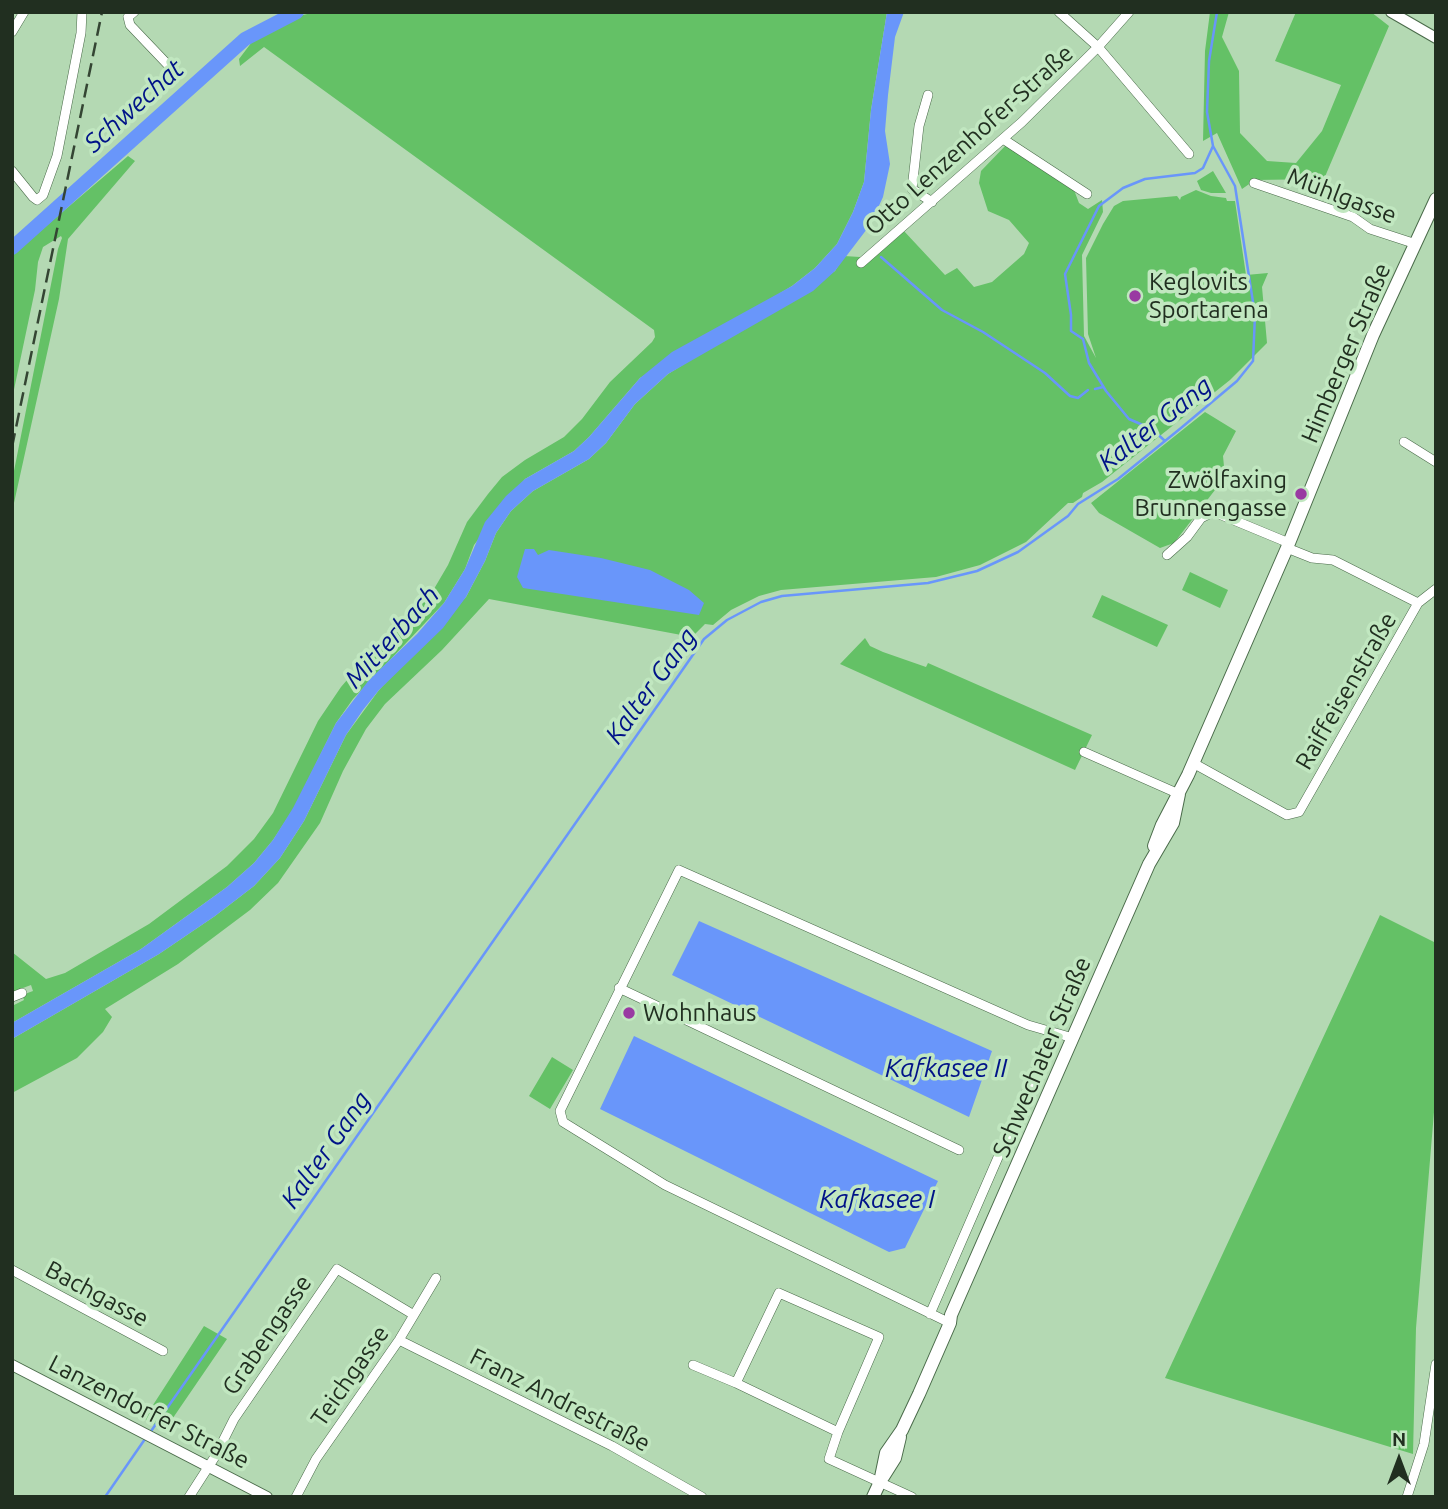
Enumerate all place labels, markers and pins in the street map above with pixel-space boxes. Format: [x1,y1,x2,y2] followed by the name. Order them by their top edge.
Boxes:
[1149,268,1269,324] place label: Keglovits Sportarena
[1127,288,1143,304] marker: Keglovits Sportarena
[1134,466,1287,522] place label: Zwölfaxing Brunnengasse
[1293,486,1309,502] marker: Zwölfaxing Brunnengasse
[643,999,756,1027] place label: Wohnhaus
[621,1005,637,1021] marker: Wohnhaus

